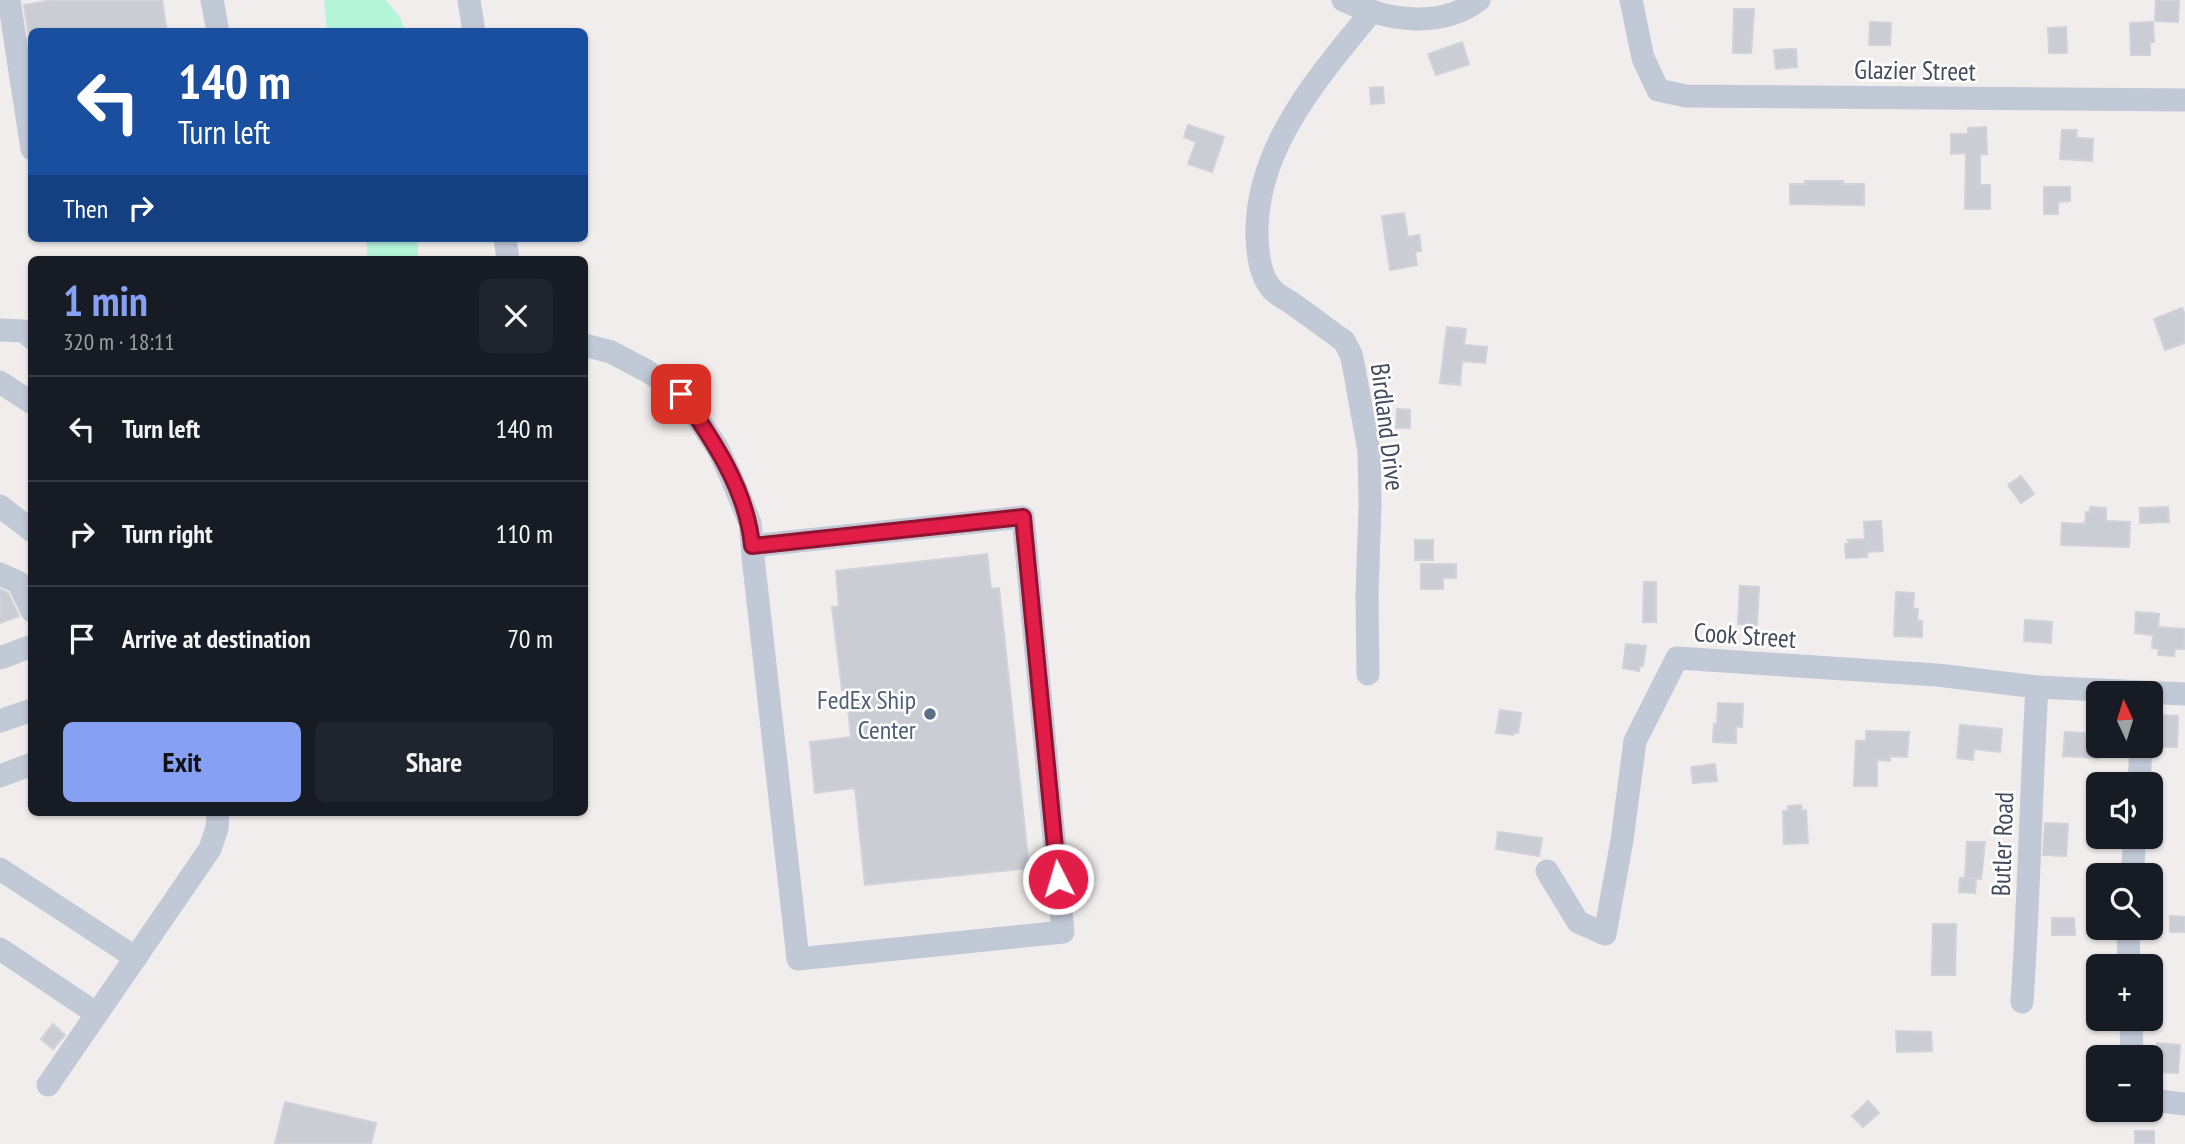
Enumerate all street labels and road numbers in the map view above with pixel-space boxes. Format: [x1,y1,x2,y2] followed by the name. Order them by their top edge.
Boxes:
[1854,52,1976,88] street label: Glazier Street
[1364,361,1412,493] street label: Birdland Drive
[1693,615,1797,655] street label: Cook Street
[1984,791,2020,897] street label: Butler Road

